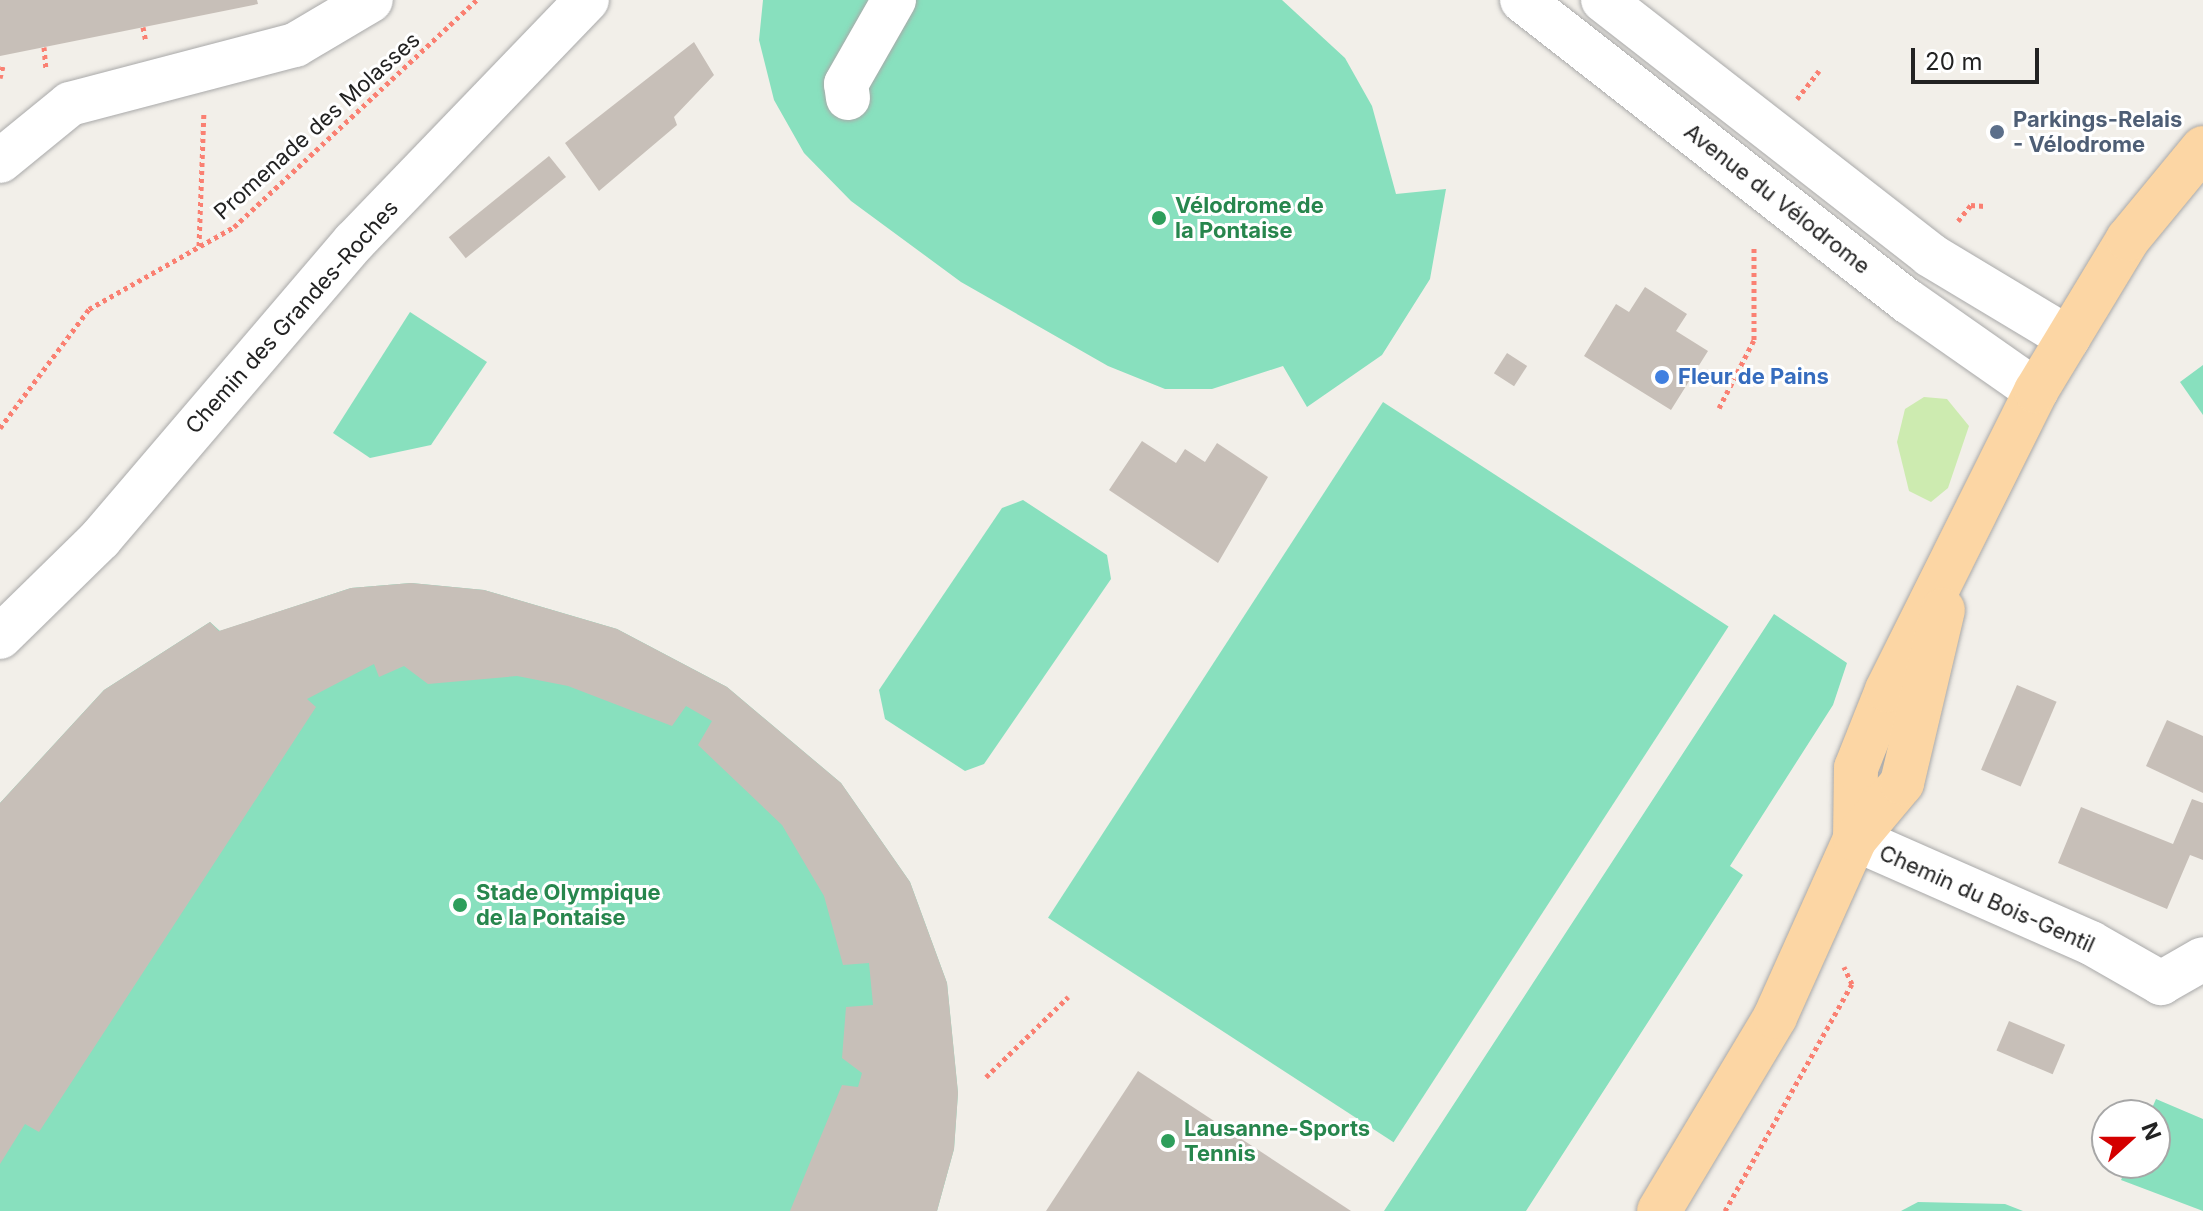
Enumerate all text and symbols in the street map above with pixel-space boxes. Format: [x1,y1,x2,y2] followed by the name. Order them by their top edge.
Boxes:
[209,27,425,225] street label: Promenade des Molasses
[1915,32,2043,82] scale bar
[1925,47,1983,76] text: 20 m
[2013,106,2182,158] place label: Parkings-Relais - Vélodrome
[1679,118,1875,280] street label: Avenue du Vélodrome
[1988,123,2006,141] marker: Parkings-Relais - Vélodrome
[1175,192,1324,244] place label: Vélodrome de la Pontaise
[180,195,404,439] street label: Chemin des Grandes-Roches
[1150,209,1168,227] marker: Vélodrome de la Pontaise
[1678,364,1829,390] place label: Fleur de Pains
[1653,368,1671,386] marker: Fleur de Pains
[1875,840,2099,958] street label: Chemin du Bois-Gentil
[476,879,660,930] place label: Stade Olympique de la Pontaise
[451,896,469,914] marker: Stade Olympique de la Pontaise
[2091,1099,2171,1179] north arrow
[1184,1115,1370,1166] place label: Lausanne-Sports Tennis
[2136,1119,2167,1144] text: N
[1159,1132,1177,1150] marker: Lausanne-Sports Tennis

